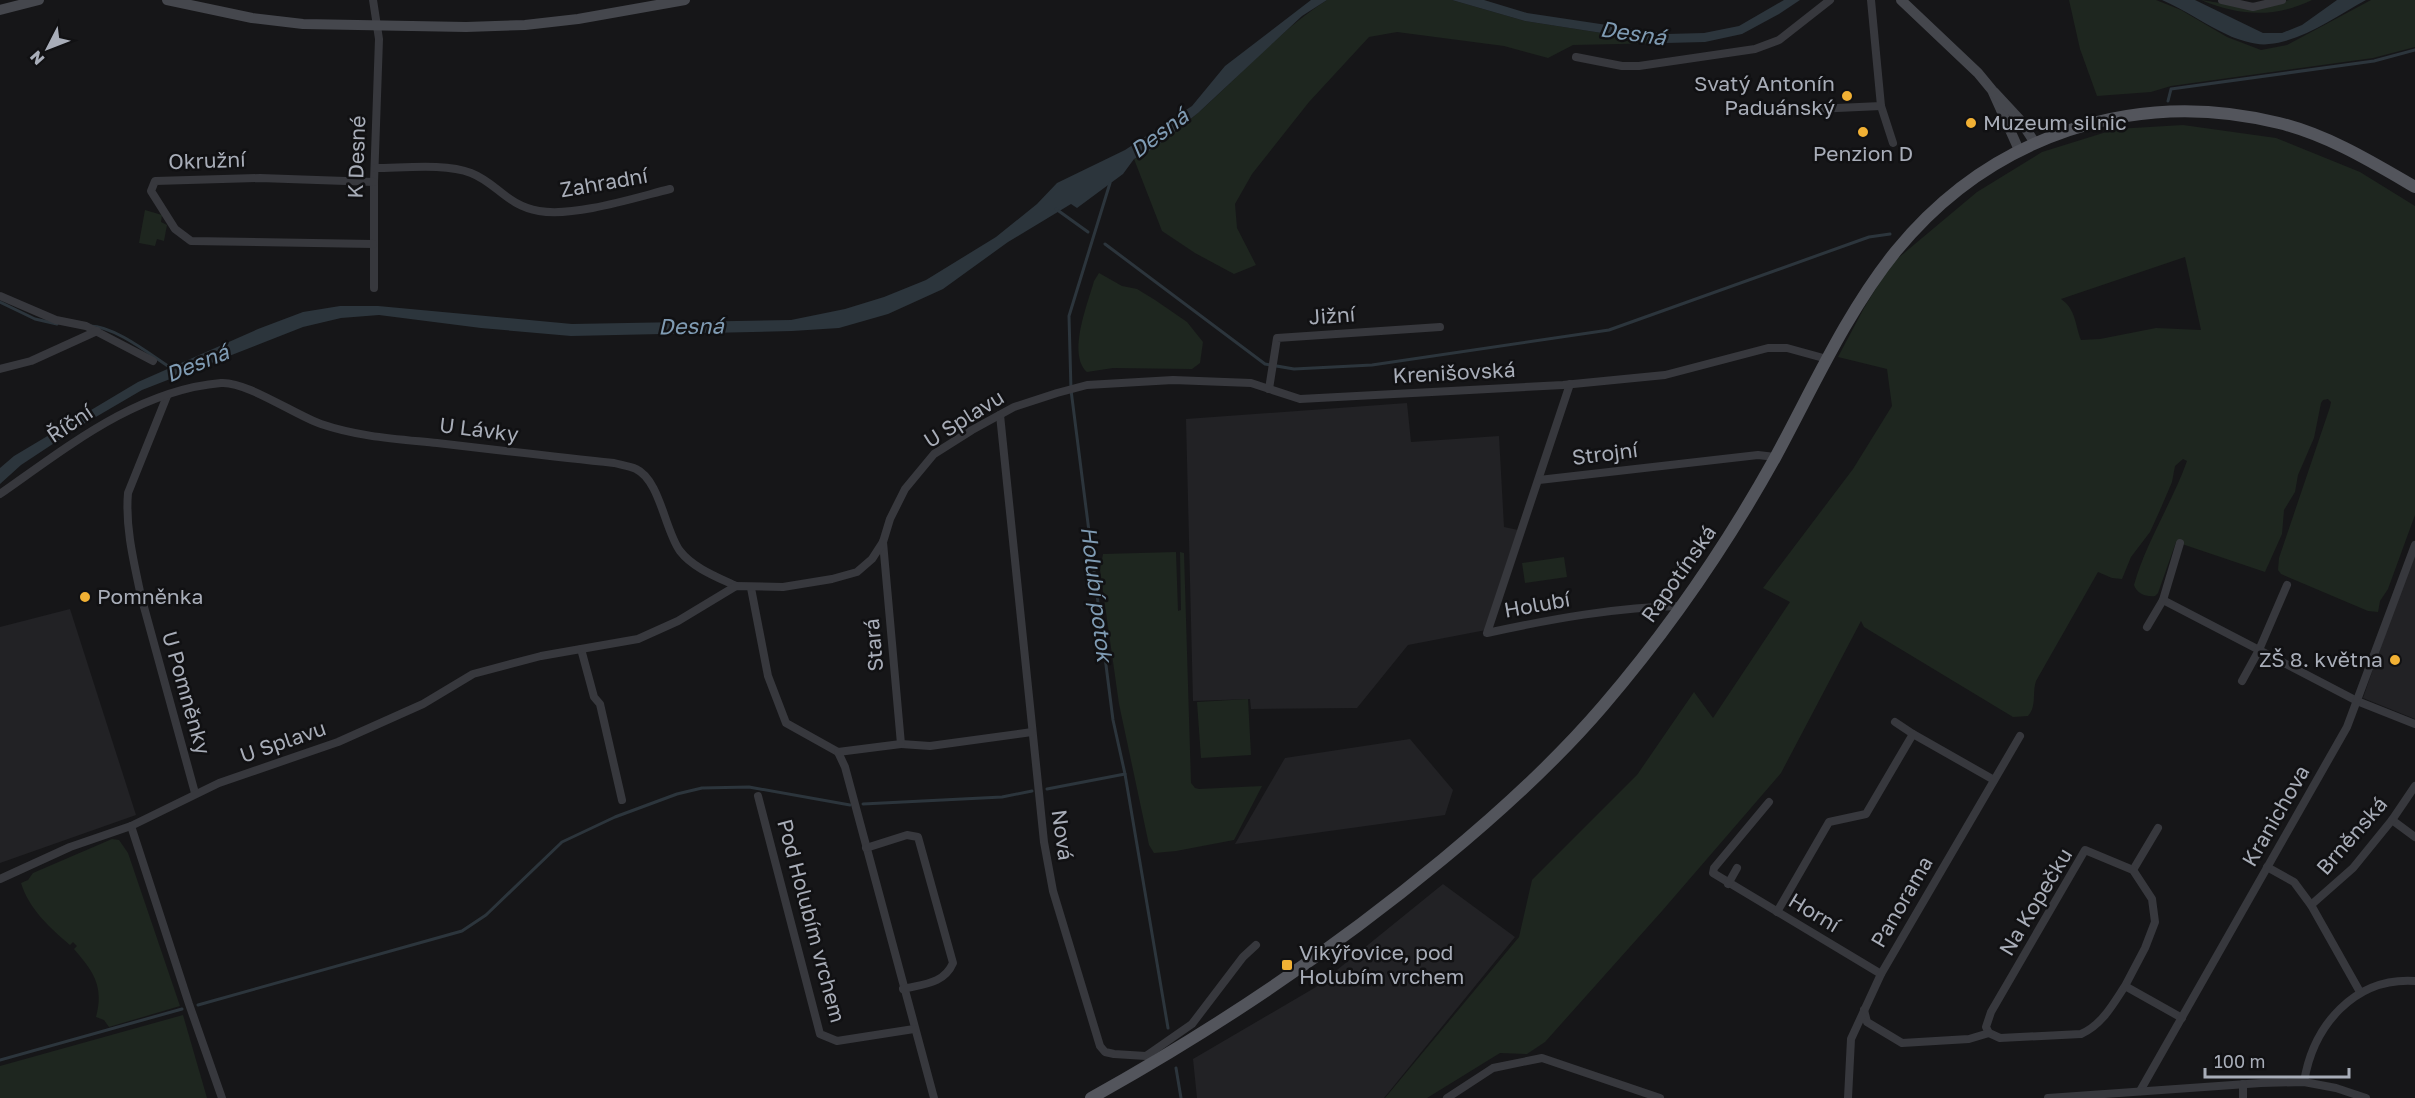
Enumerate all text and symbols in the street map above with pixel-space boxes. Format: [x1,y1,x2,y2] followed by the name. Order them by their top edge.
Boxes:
[1599,15,1670,51] water label: Desná
[18,18,78,78] north arrow
[25,47,48,69] text: N
[1694,70,1835,120] place label: Svatý Antonín Paduánský
[1840,89,1854,103] marker: Svatý Antonín Paduánský
[1124,100,1195,163] water label: Desná
[1983,109,2127,135] place label: Muzeum silnic
[342,115,370,199] street label: K Desné
[1964,116,1978,130] marker: Muzeum silnic
[1856,125,1870,139] marker: Penzion D
[1813,140,1913,166] place label: Penzion D
[168,146,248,174] street label: Okružní
[558,161,651,203] street label: Zahradní
[1308,300,1357,330] street label: Jižní
[658,311,727,340] water label: Desná
[161,337,235,387] water label: Desná
[1392,356,1516,388] street label: Krenišovská
[919,383,1008,453] street label: U Splavu
[41,398,99,448] street label: Říční
[438,411,521,447] street label: U Lávky
[1570,436,1641,470] street label: Strojní
[1635,520,1721,627] street label: Rapotínská
[1076,525,1120,666] water label: Holubí potok
[97,583,203,609] place label: Pomněnka
[1502,585,1573,623] street label: Holubí
[78,590,92,604] marker: Pomněnka
[858,617,888,673] street label: Stará
[157,628,217,758] street label: U Pomněnky
[2259,646,2383,672] place label: ZŠ 8. května
[2388,653,2402,667] marker: ZŠ 8. května
[236,714,329,768] street label: U Splavu
[2236,760,2314,871] street label: Kranichova
[2310,791,2392,880] street label: Brněnská
[1047,808,1079,862] street label: Nová
[772,816,852,1025] street label: Pod Holubím vrchem
[1993,843,2077,960] street label: Na Kopečku
[1865,851,1938,952] street label: Panorama
[1784,887,1846,938] street label: Horní
[1299,939,1464,989] place label: Vikýřovice, pod Holubím vrchem
[1280,958,1294,972] marker: Vikýřovice, pod Holubím vrchem
[2205,1041,2349,1079] scale bar
[2214,1050,2265,1072] text: 100 m

